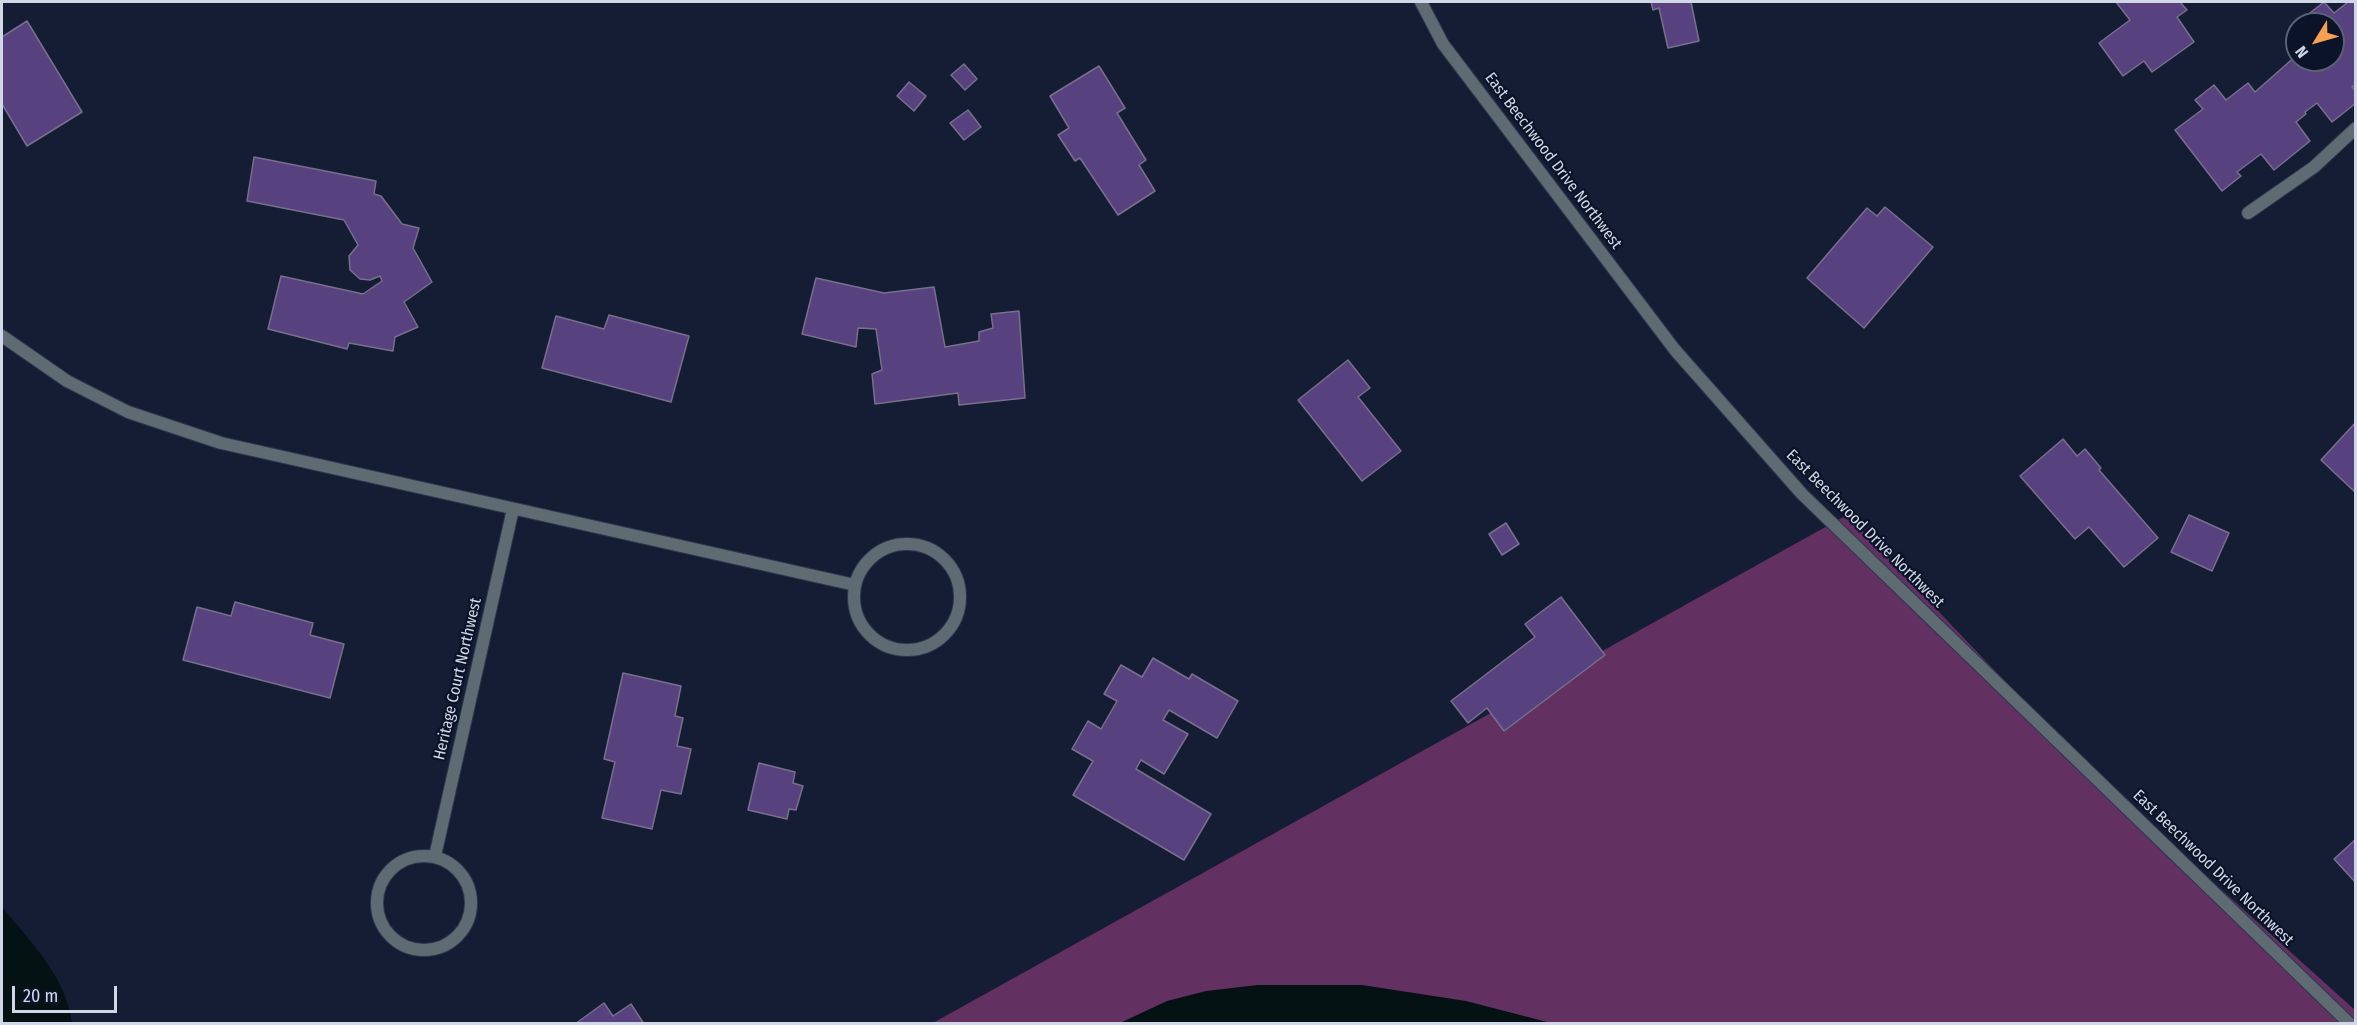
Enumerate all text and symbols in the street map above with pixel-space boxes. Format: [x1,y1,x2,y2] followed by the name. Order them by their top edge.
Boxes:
[2285,12,2345,72] north arrow
[2291,42,2312,61] text: N
[1480,69,1626,253] street label: East Beechwood Drive Northwest
[1782,446,1948,612] street label: East Beechwood Drive Northwest
[430,596,486,762] street label: Heritage Court Northwest
[2129,786,2297,950] street label: East Beechwood Drive Northwest
[15,974,120,1012] scale bar
[23,985,58,1007] text: 20 m

